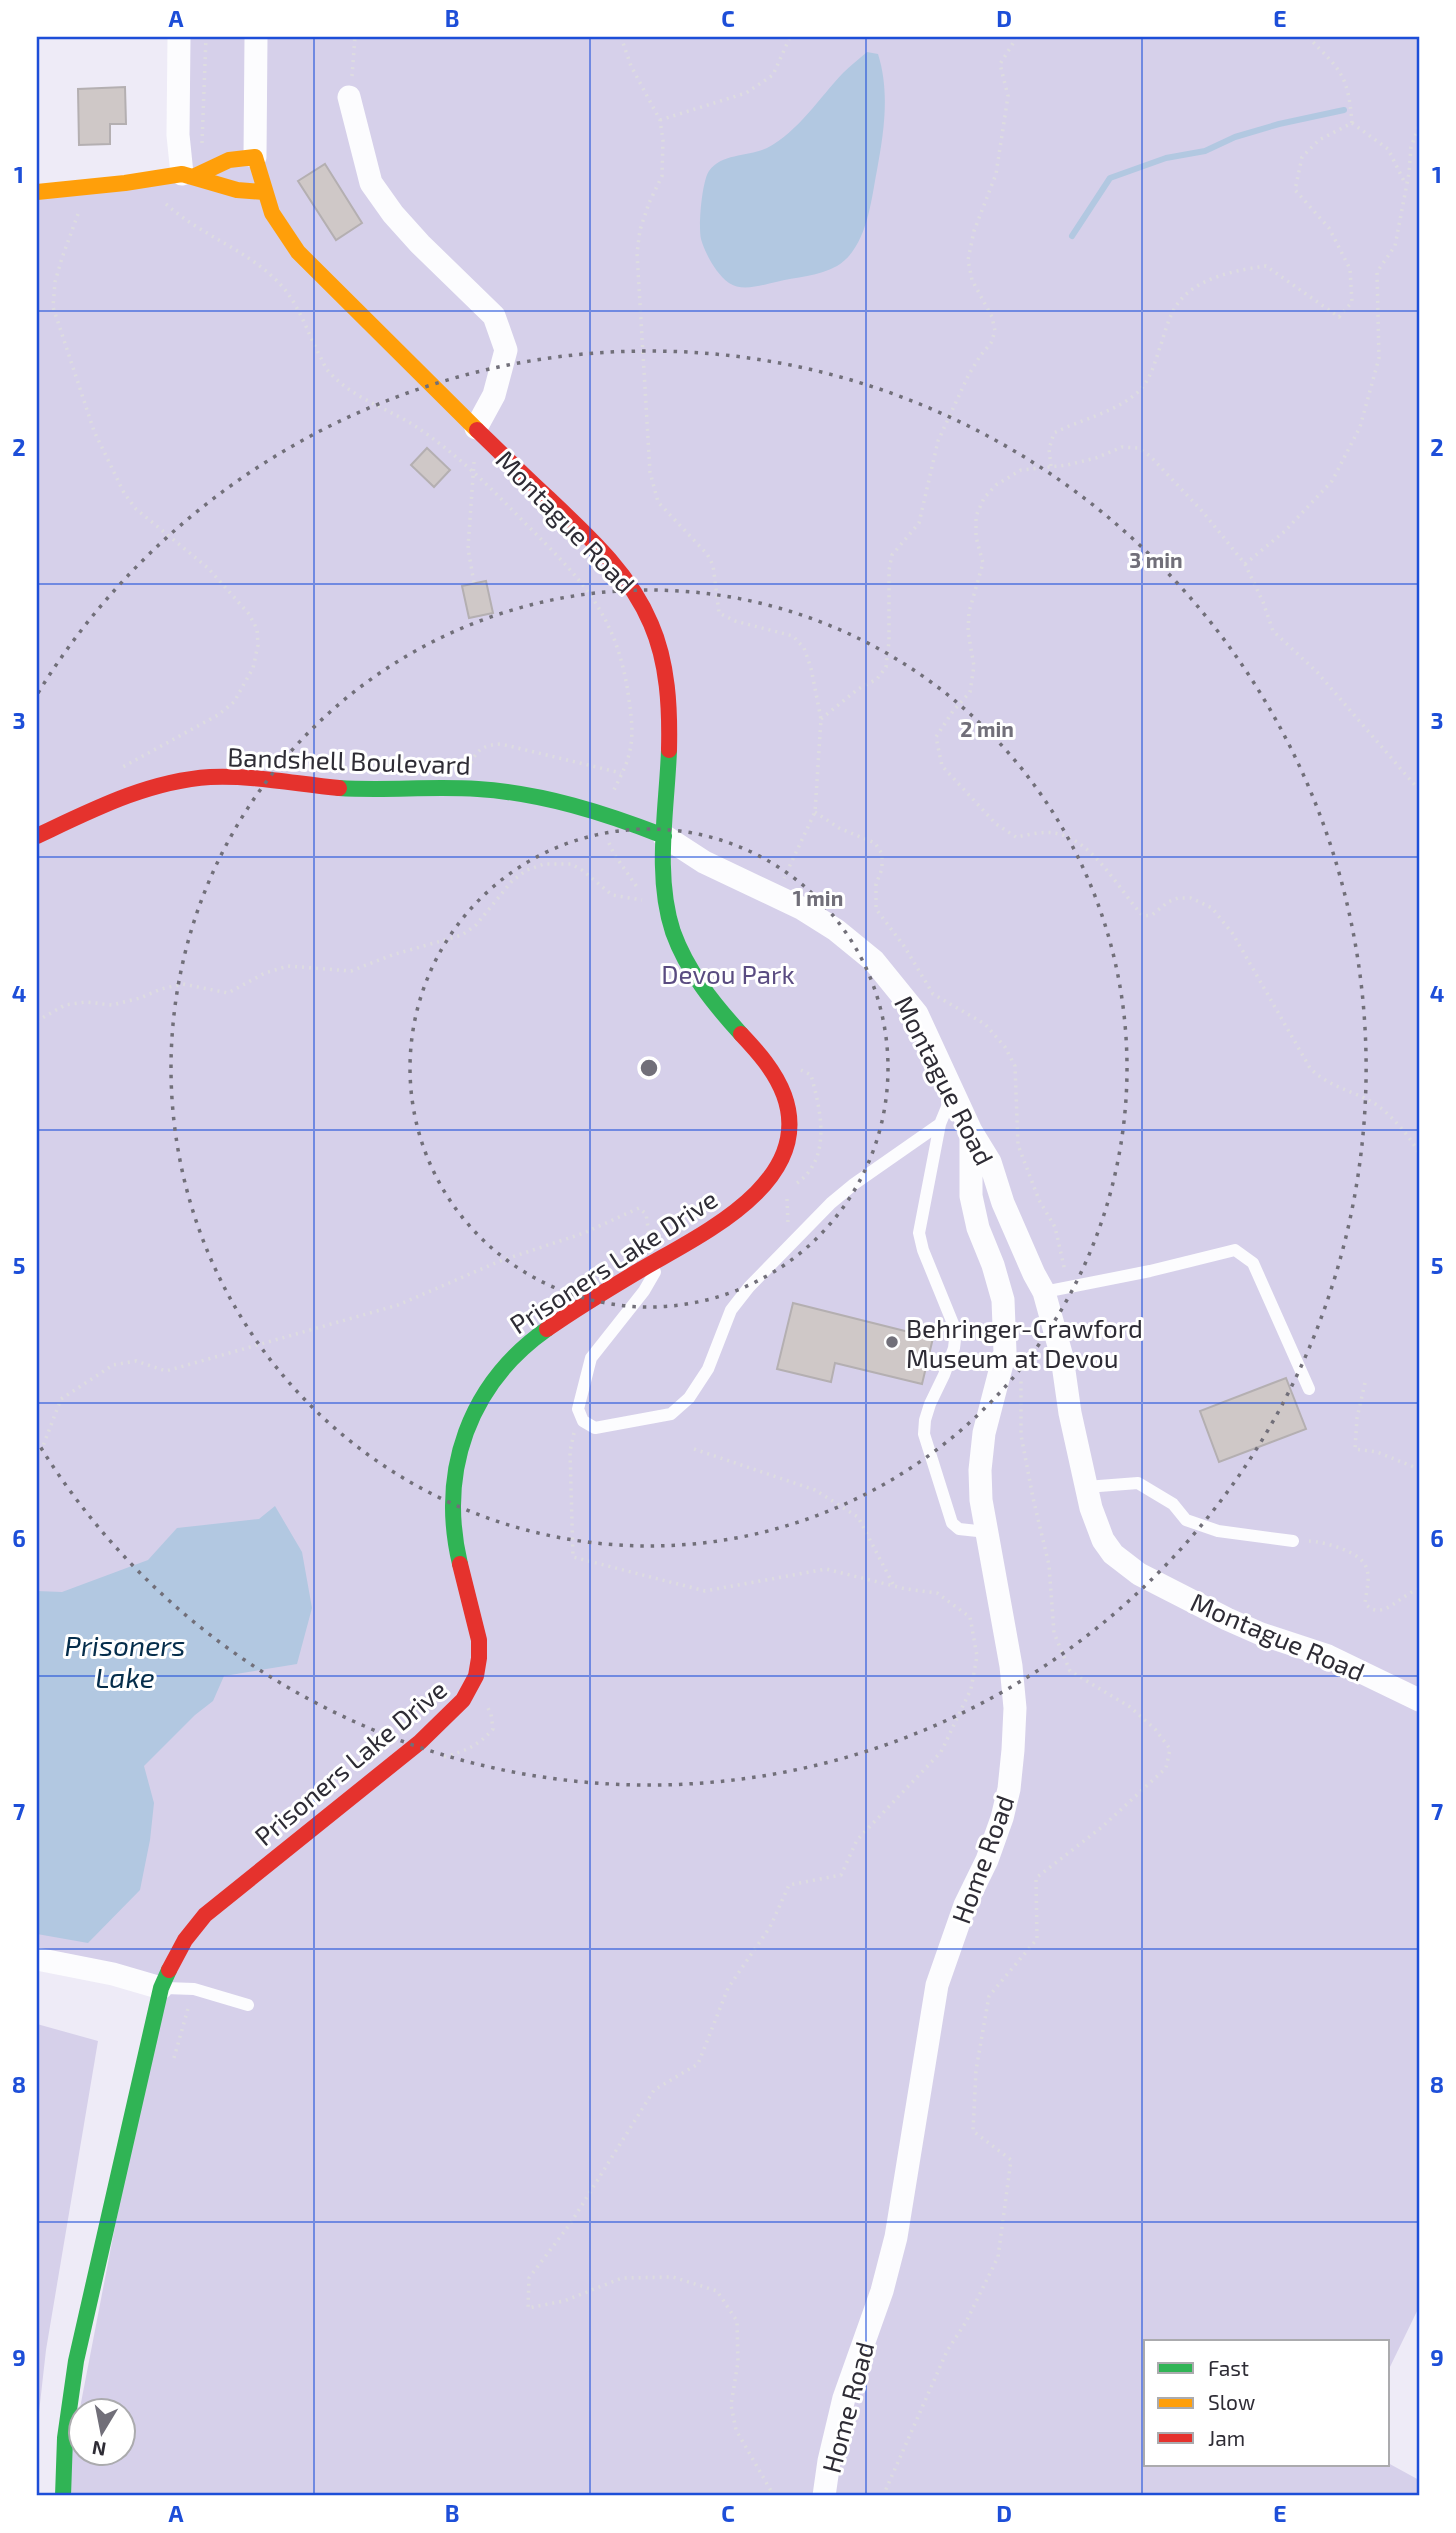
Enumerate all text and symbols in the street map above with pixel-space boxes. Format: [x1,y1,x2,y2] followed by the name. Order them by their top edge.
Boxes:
[168,4,184,32] text: A
[445,4,459,32] text: B
[721,4,735,32] text: C
[996,4,1012,32] text: D
[1273,4,1287,32] text: E
[14,160,24,188] text: 1
[1432,160,1442,188] text: 1
[12,433,26,461] text: 2
[1430,433,1444,461] text: 2
[490,443,642,599] street label: Montague Road
[1129,547,1183,572] text: 3 min
[12,706,26,734] text: 3
[1430,706,1444,734] text: 3
[960,716,1014,741] text: 2 min
[227,740,471,780] street label: Bandshell Boulevard
[793,885,843,910] text: 1 min
[661,958,795,989] park label: Devou Park
[12,979,26,1007] text: 4
[1430,979,1444,1007] text: 4
[889,990,1001,1170] street label: Montague Road
[637,1056,661,1080] centre of rings
[504,1182,722,1340] street label: Prisoners Lake Drive
[13,1251,25,1279] text: 5
[1431,1251,1443,1279] text: 5
[906,1312,1143,1373] place label: Behringer-Crawford Museum at Devou
[884,1334,900,1350] marker: Behringer-Crawford Museum at Devou
[12,1524,26,1552] text: 6
[1430,1524,1444,1552] text: 6
[1186,1585,1370,1687] street label: Montague Road
[65,1628,186,1694] water label: Prisoners Lake
[248,1673,452,1851] street label: Prisoners Lake Drive
[944,1790,1020,1928] street label: Home Road
[13,1797,25,1825] text: 7
[1431,1797,1443,1825] text: 7
[12,2070,26,2098] text: 8
[1430,2070,1444,2098] text: 8
[815,2338,879,2476] street label: Home Road
[1144,2340,1390,2466] legend
[12,2343,26,2371] text: 9
[1430,2343,1444,2371] text: 9
[1208,2355,1249,2380] text: Fast
[1208,2389,1255,2414] text: Slow
[66,2396,136,2466] north arrow
[1208,2425,1245,2450] text: Jam
[90,2437,108,2462] text: N
[168,2499,184,2527] text: A
[445,2499,459,2527] text: B
[721,2499,735,2527] text: C
[996,2499,1012,2527] text: D
[1273,2499,1287,2527] text: E

